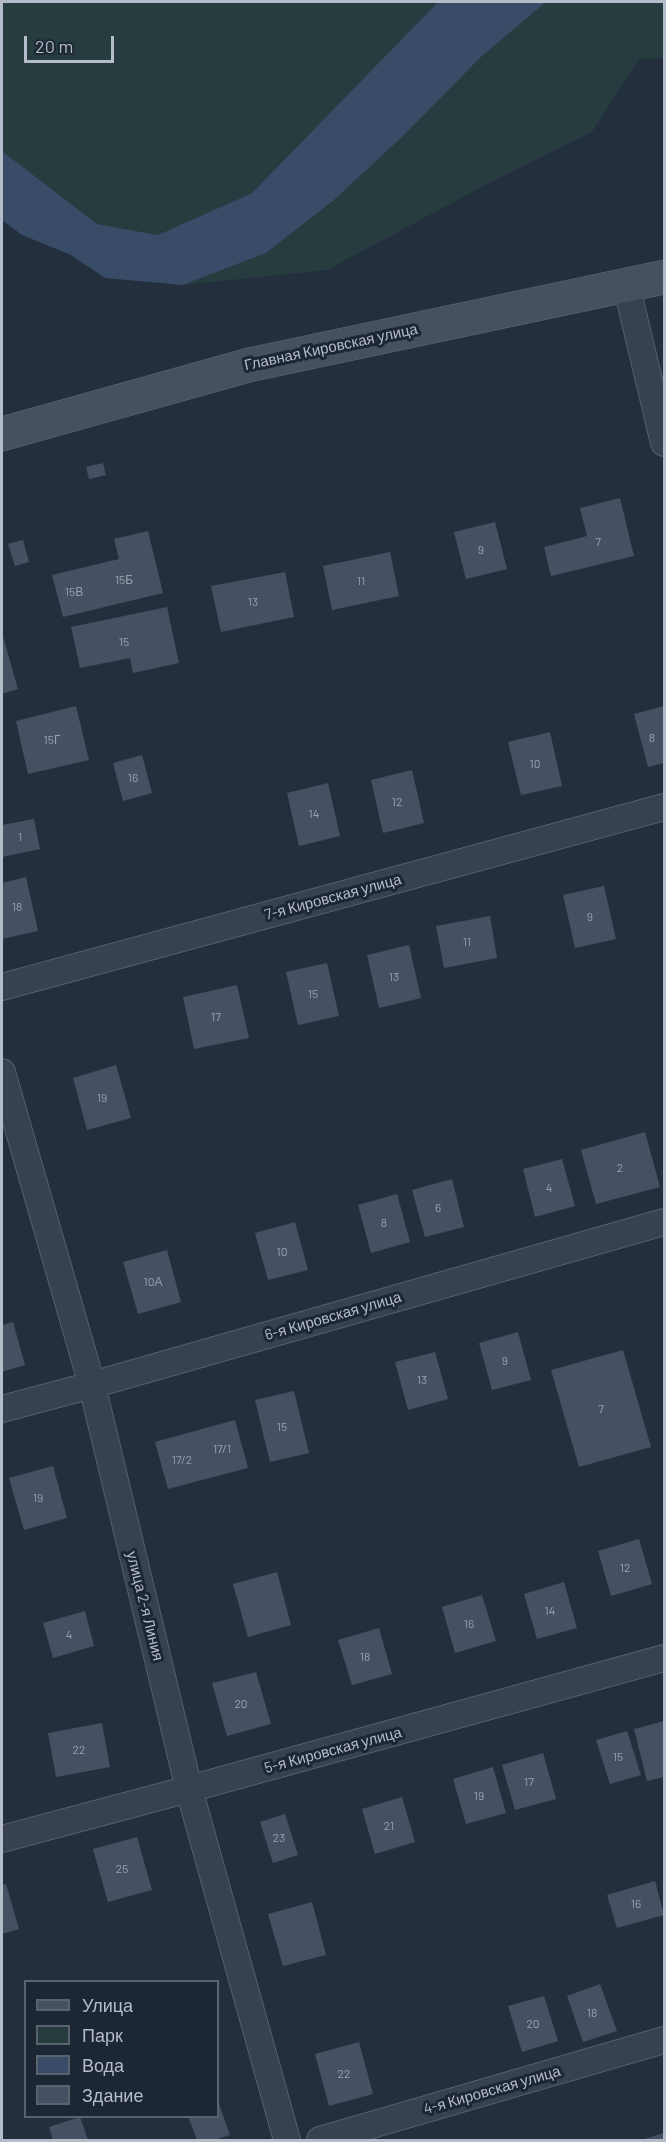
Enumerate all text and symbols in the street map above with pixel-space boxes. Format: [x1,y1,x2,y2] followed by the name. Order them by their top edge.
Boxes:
[27,24,117,62] scale bar
[35,35,73,57] text: 20 m
[243,320,419,374] street label: Главная Кировская улица
[595,535,601,549] house number: 7
[478,543,484,557] house number: 9
[115,573,133,587] house number: 15Б
[357,574,365,588] house number: 11
[65,585,83,599] house number: 15В
[248,595,258,609] house number: 13
[119,635,129,649] house number: 15
[649,731,655,745] house number: 8
[44,733,60,747] house number: 15Г
[530,757,540,771] house number: 10
[128,771,138,785] house number: 16
[392,795,402,809] house number: 12
[309,807,319,821] house number: 14
[18,830,22,844] house number: 1
[263,870,403,924] street label: 7-я Кировская улица
[12,900,22,914] house number: 18
[587,910,593,924] house number: 9
[463,935,471,949] house number: 11
[389,970,399,984] house number: 13
[308,987,318,1001] house number: 15
[211,1010,221,1024] house number: 17
[97,1091,107,1105] house number: 19
[617,1161,623,1175] house number: 2
[546,1181,552,1195] house number: 4
[435,1201,441,1215] house number: 6
[381,1216,387,1230] house number: 8
[277,1245,287,1259] house number: 10
[144,1275,162,1289] house number: 10А
[263,1288,403,1344] street label: 6-я Кировская улица
[502,1354,508,1368] house number: 9
[417,1373,427,1387] house number: 13
[598,1402,604,1416] house number: 7
[277,1420,287,1434] house number: 15
[213,1442,231,1456] house number: 17/1
[172,1453,192,1467] house number: 17/2
[33,1491,43,1505] house number: 19
[123,1549,167,1663] street label: улица 2-я Линия
[620,1561,630,1575] house number: 12
[545,1604,555,1618] house number: 14
[464,1617,474,1631] house number: 16
[66,1628,72,1642] house number: 4
[360,1650,370,1664] house number: 18
[234,1697,248,1711] house number: 20
[262,1723,404,1777] street label: 5-я Кировская улица
[73,1743,85,1757] house number: 22
[613,1750,623,1764] house number: 15
[524,1775,534,1789] house number: 17
[474,1789,484,1803] house number: 19
[384,1819,394,1833] house number: 21
[273,1831,285,1845] house number: 23
[116,1862,128,1876] house number: 25
[631,1897,641,1911] house number: 16
[24,1980,219,2118] legend
[82,1994,133,2016] text: Улица
[587,2006,597,2020] house number: 18
[526,2017,540,2031] house number: 20
[82,2024,123,2046] text: Парк
[82,2054,124,2076] text: Вода
[421,2062,563,2118] street label: 4-я Кировская улица
[338,2067,350,2081] house number: 22
[82,2084,143,2106] text: Здание

